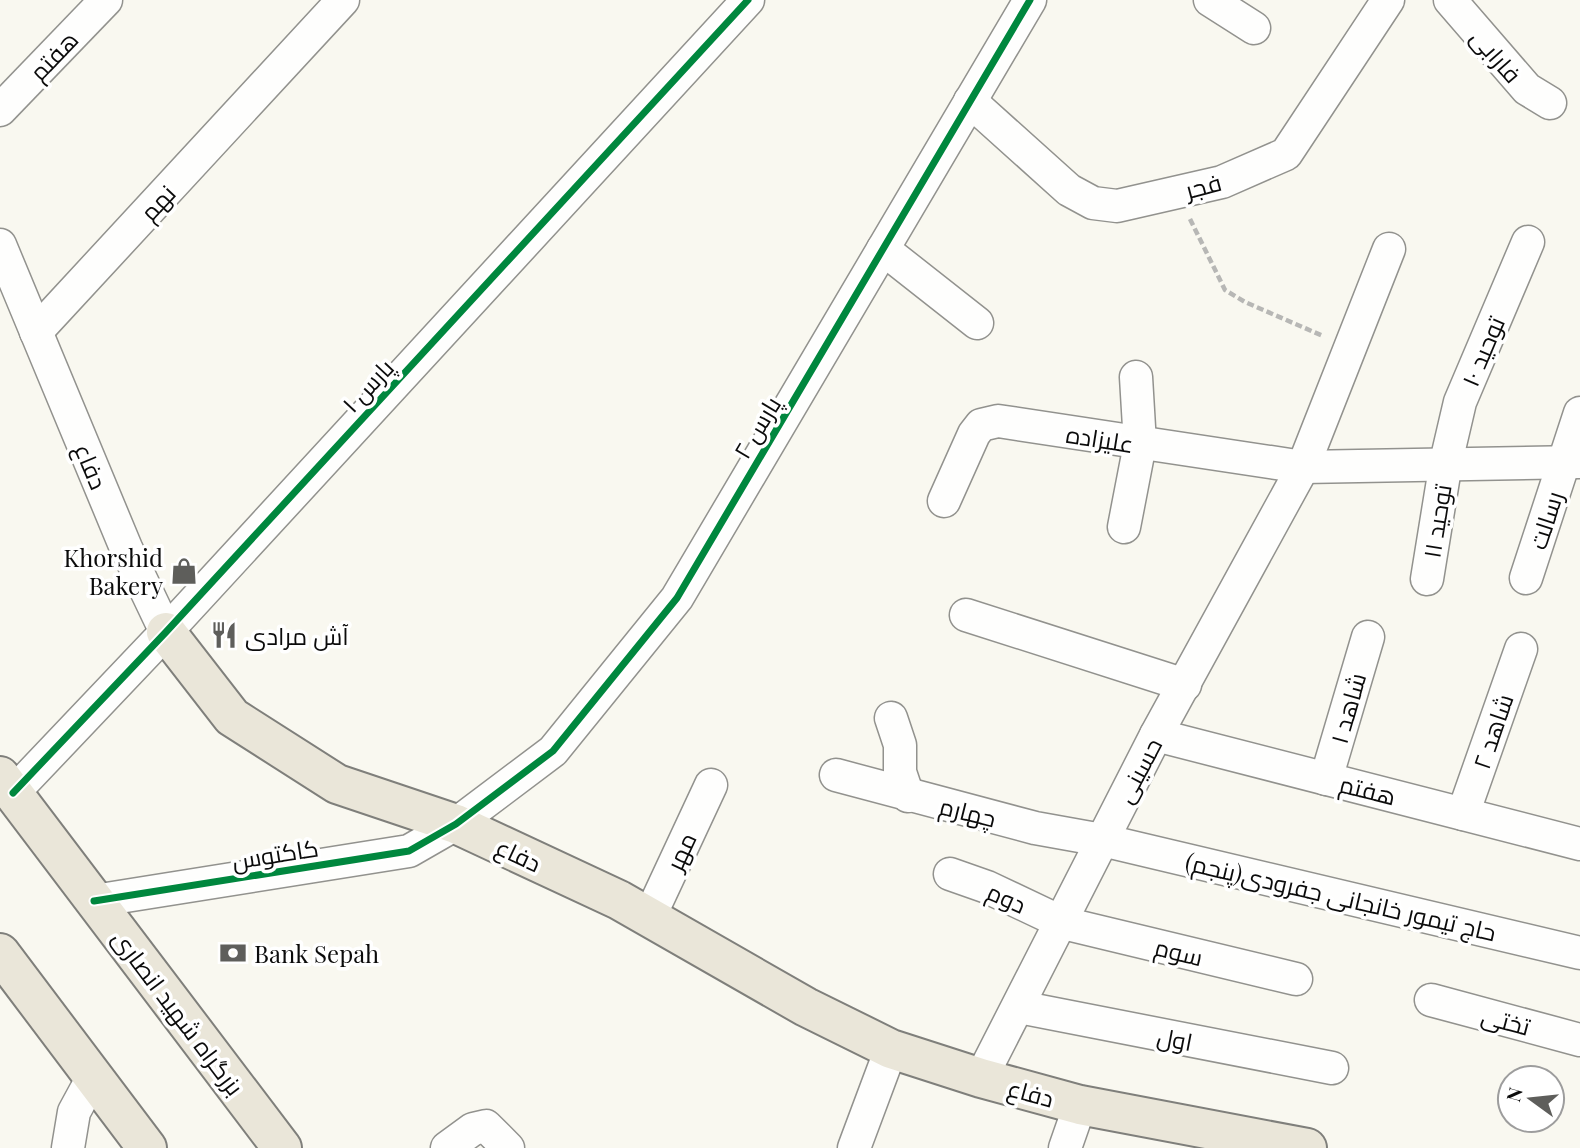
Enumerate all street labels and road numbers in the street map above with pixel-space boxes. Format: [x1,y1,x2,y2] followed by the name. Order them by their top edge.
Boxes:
[1465,21,1529,89] street label: فارابی
[22,23,86,88] street label: هفتم
[1179,165,1225,206] street label: فجر
[132,177,183,228] street label: نهم
[1453,311,1511,391] street label: توحید ۱۰
[334,351,402,420] street label: پارس ۱
[725,389,789,465] street label: پارس ۲
[1064,417,1136,459] street label: علیزاده
[66,438,116,494] street label: دفاع
[1414,481,1458,560] street label: توحید ‍۱۱
[1521,487,1569,553] street label: رسالت
[1322,669,1372,747] street label: شاهد ۱
[1464,689,1520,773] street label: شاهد ۲
[1108,732,1168,808] street label: حسینی
[1336,767,1400,813] street label: هفتم
[936,789,1000,835] street label: چهارم
[657,827,703,877] street label: مهر
[229,830,321,876] street label: کاکتوس
[490,830,547,880] street label: دفاع
[1182,845,1500,949] street label: حاج تیمور خانجانی جفرودی(پنجم)
[982,874,1032,922] street label: دوم
[106,923,252,1101] street label: بزرگراه شهید انصاری
[1151,930,1207,974] street label: سوم
[1478,998,1534,1042] street label: تختی
[1155,1019,1195,1057] street label: اول
[1004,1071,1058,1115] street label: دفاع

